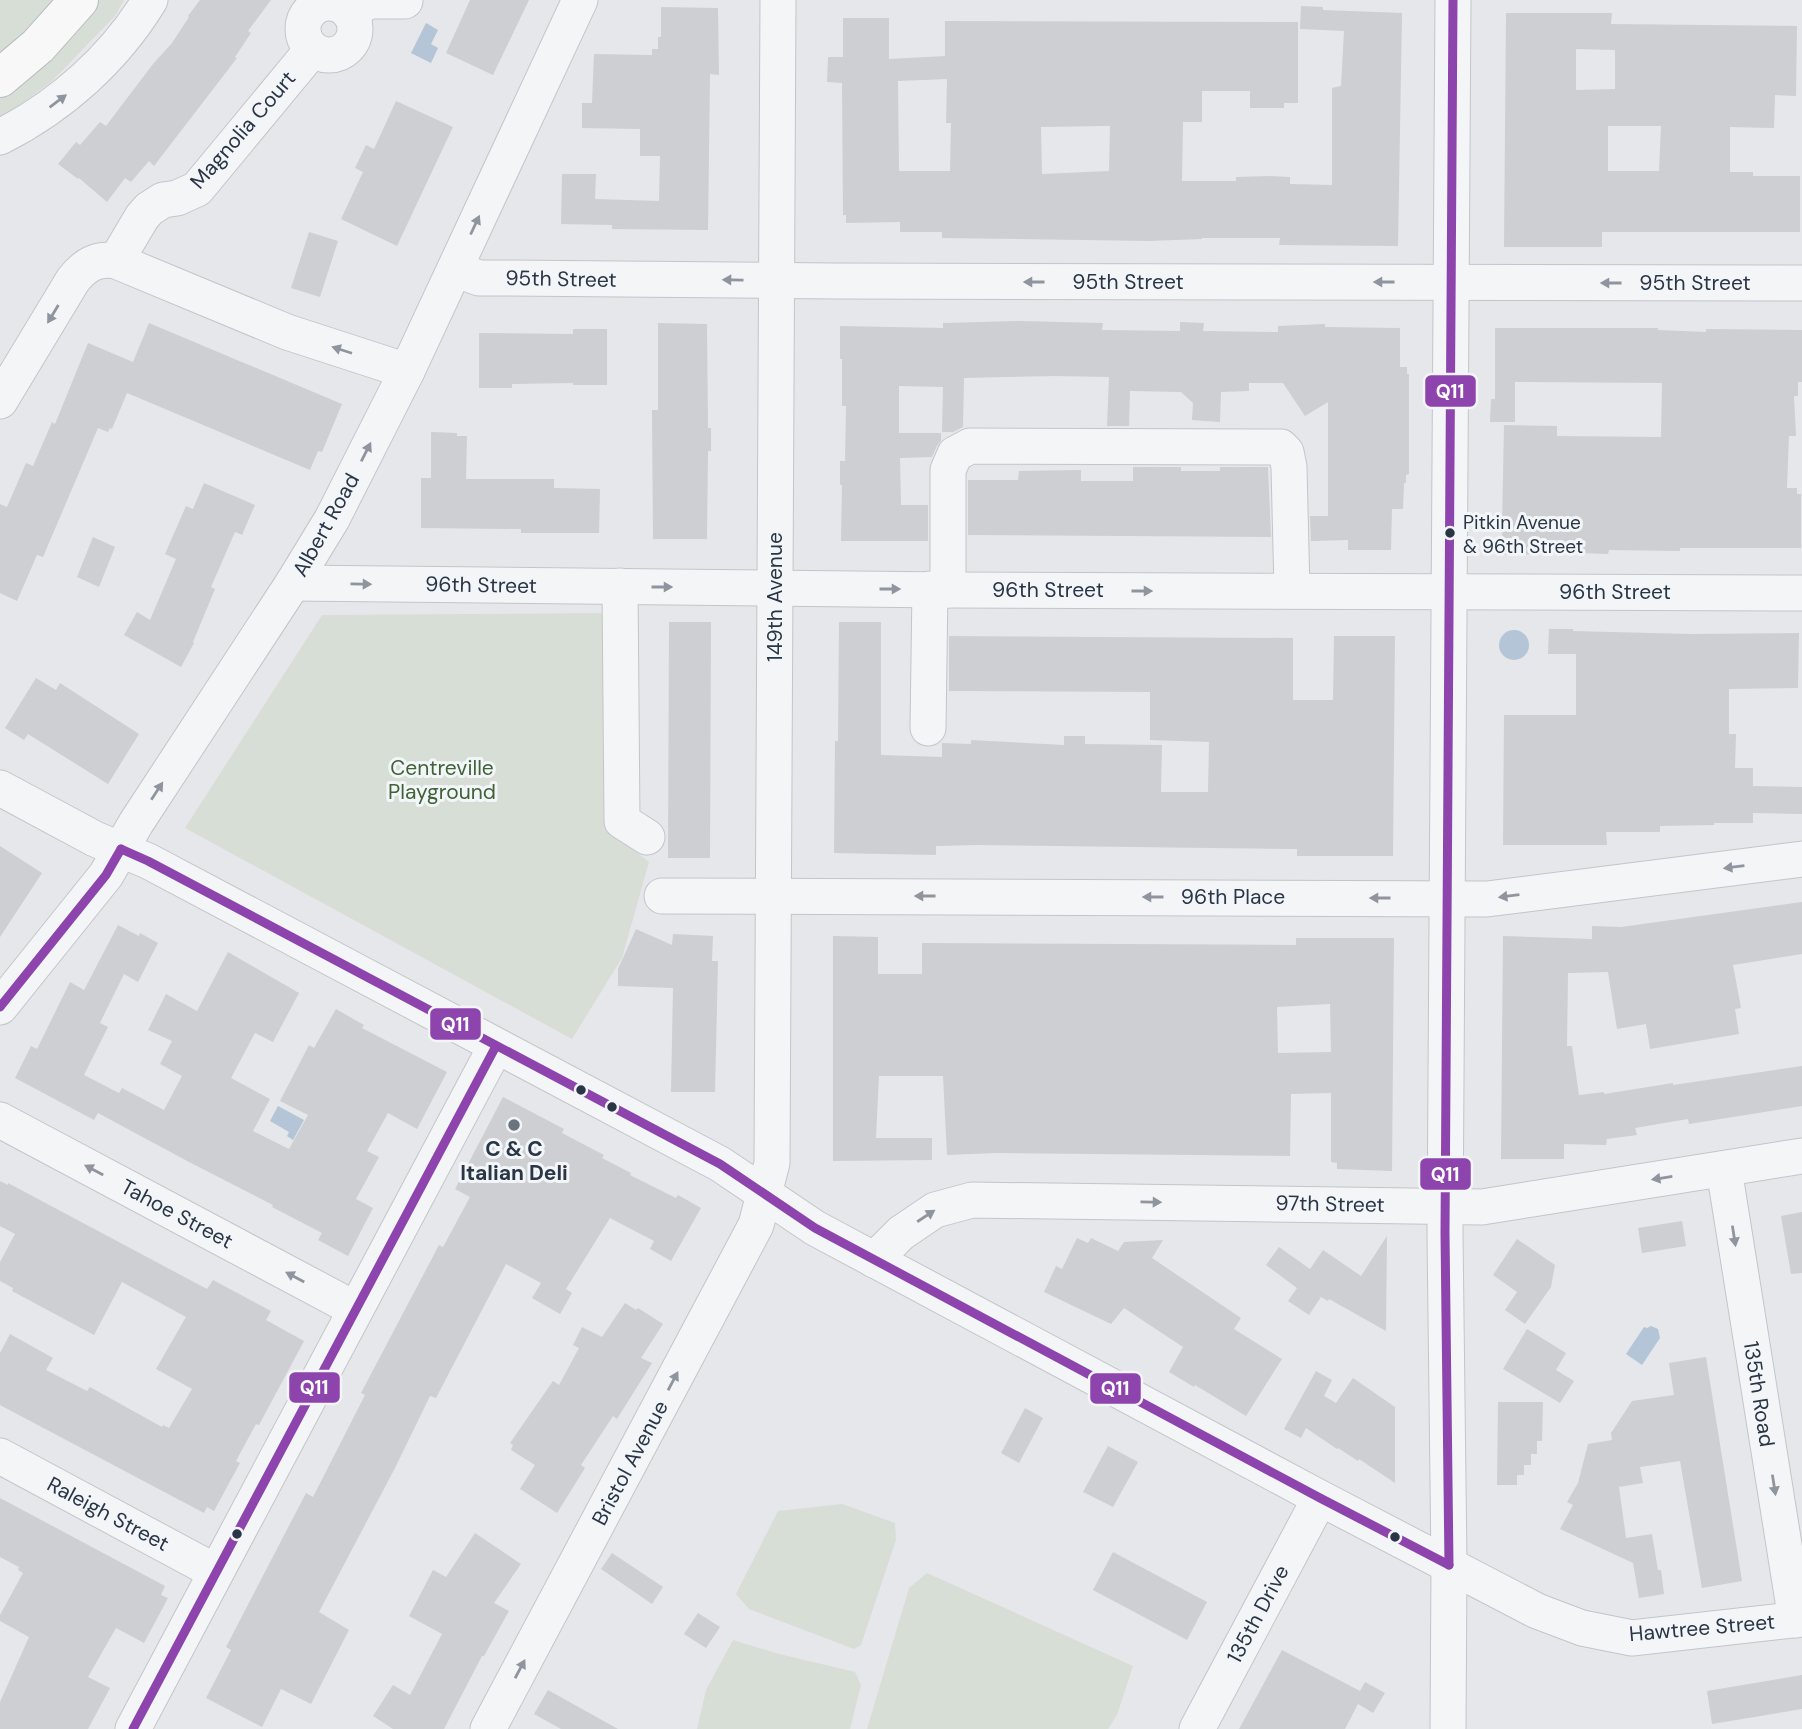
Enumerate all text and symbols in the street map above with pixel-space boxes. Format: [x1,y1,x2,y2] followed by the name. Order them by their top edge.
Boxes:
[184,65,302,195] street label: Magnolia Court
[49,95,67,109] one-way arrow
[469,215,481,235] one-way arrow
[505,264,617,294] street label: 95th Street
[1072,268,1184,296] street label: 95th Street
[1639,269,1751,297] street label: 95th Street
[722,274,744,286] one-way arrow
[1023,276,1045,288] one-way arrow
[1373,276,1395,288] one-way arrow
[1600,277,1622,289] one-way arrow
[47,304,59,323] one-way arrow
[332,344,353,355] one-way arrow
[1424,374,1477,408] line badge: Q11
[1436,379,1464,404] text: Q11
[360,442,372,462] one-way arrow
[286,468,366,582] street label: Albert Road
[1463,510,1583,559] place label: Pitkin Avenue & 96th Street
[1443,526,1457,540] marker: Pitkin Avenue & 96th Street
[761,532,789,662] street label: 149th Avenue
[425,570,537,600] street label: 96th Street
[992,576,1104,604] street label: 96th Street
[351,578,373,590] one-way arrow
[1559,578,1671,606] street label: 96th Street
[652,581,674,593] one-way arrow
[879,583,901,595] one-way arrow
[1131,585,1153,597] one-way arrow
[388,754,496,806] park label: Centreville Playground
[150,782,163,801] one-way arrow
[1723,862,1745,873] one-way arrow
[1181,883,1285,911] street label: 96th Place
[914,890,936,902] one-way arrow
[1142,891,1164,903] one-way arrow
[1498,891,1520,902] one-way arrow
[1369,892,1391,904] one-way arrow
[429,1007,482,1041] line badge: Q11
[441,1012,469,1037] text: Q11
[574,1083,588,1097] unlabelled marker
[605,1100,619,1114] unlabelled marker
[506,1117,522,1133] marker: C & C Italian Deli
[460,1135,568,1187] place label: C & C Italian Deli
[1419,1157,1472,1191] line badge: Q11
[1431,1162,1459,1187] text: Q11
[84,1164,104,1176] one-way arrow
[116,1173,238,1255] street label: Tahoe Street
[1651,1173,1673,1184] one-way arrow
[1275,1189,1385,1219] street label: 97th Street
[1140,1197,1162,1208] one-way arrow
[917,1210,936,1223] one-way arrow
[1729,1225,1740,1247] one-way arrow
[285,1271,305,1283] one-way arrow
[1737,1339,1781,1449] street label: 135th Road
[288,1371,341,1404] line badge: Q11
[667,1371,679,1391] one-way arrow
[1089,1372,1142,1405] line badge: Q11
[300,1375,328,1400] text: Q11
[1101,1376,1129,1401] text: Q11
[585,1396,675,1530] street label: Bristol Avenue
[42,1470,174,1558] street label: Raleigh Street
[1769,1474,1780,1496] one-way arrow
[230,1527,244,1541] unlabelled marker
[1388,1530,1402,1544] unlabelled marker
[1220,1560,1296,1668] street label: 135th Drive
[1628,1608,1776,1648] street label: Hawtree Street
[515,1659,526,1679] one-way arrow

